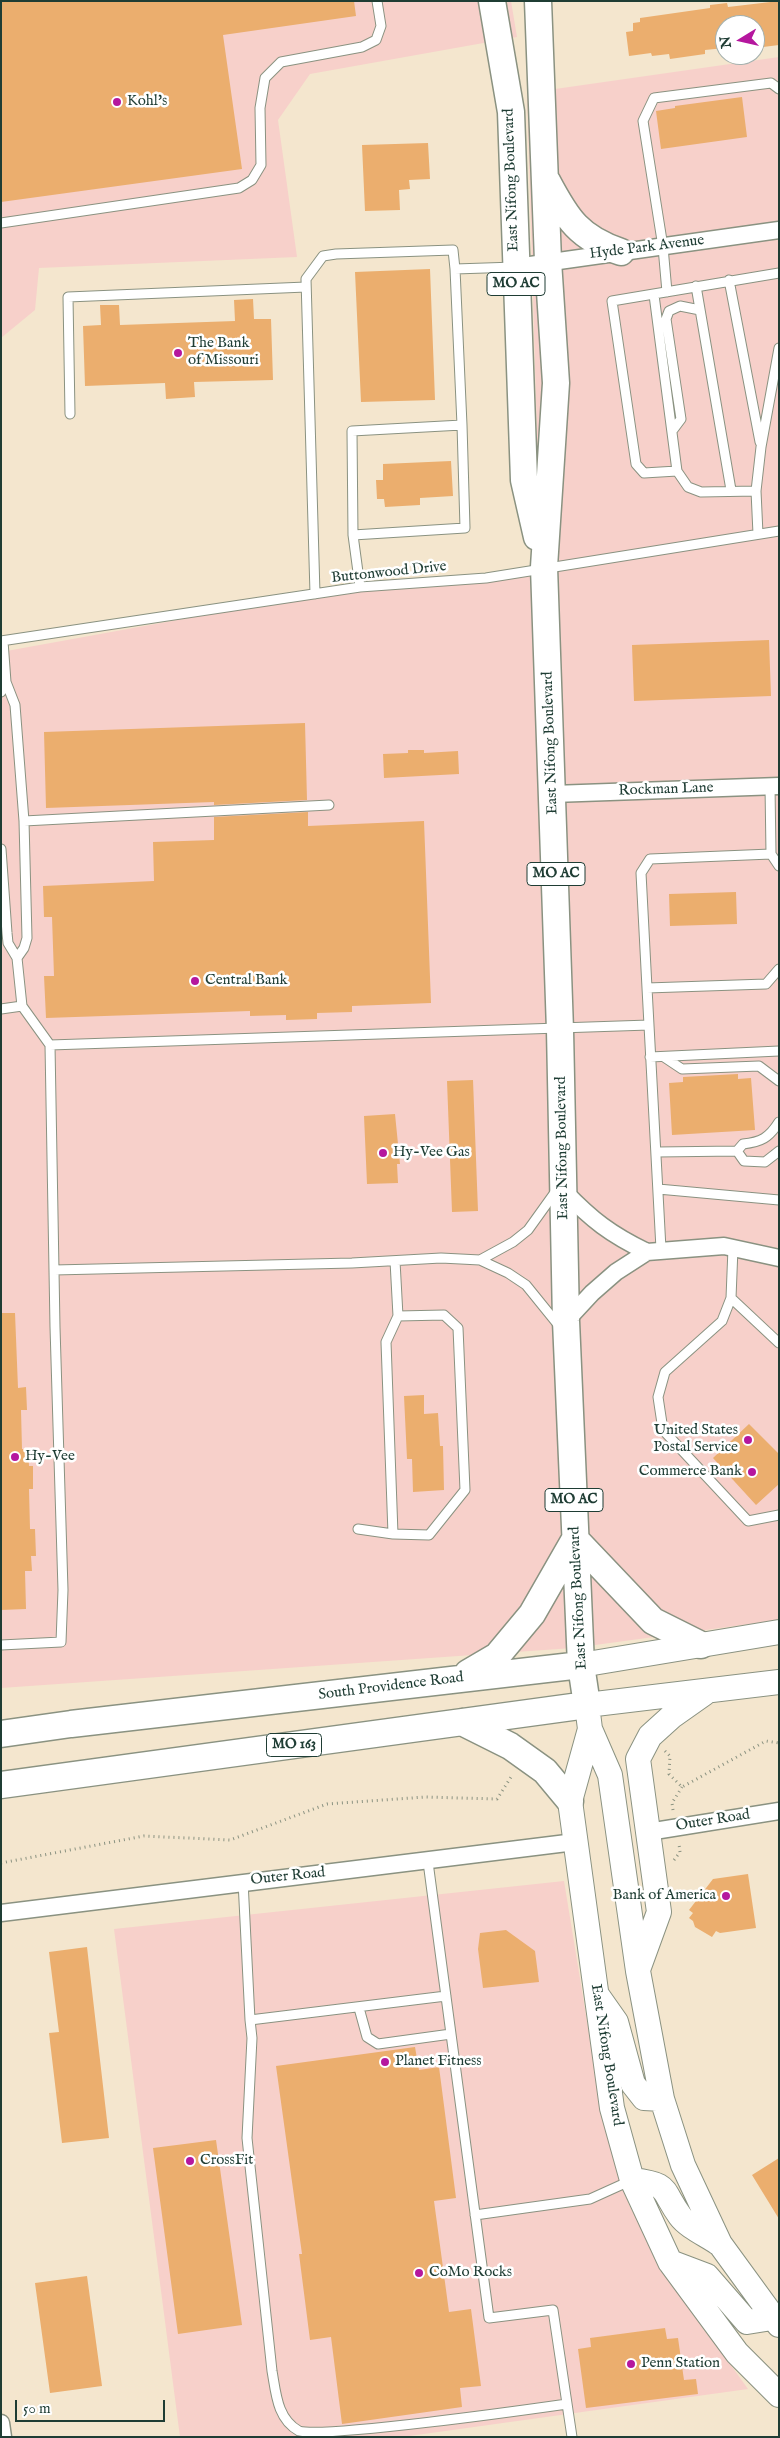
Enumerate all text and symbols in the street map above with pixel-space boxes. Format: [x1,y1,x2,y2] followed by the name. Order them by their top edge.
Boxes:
[715,15,765,65] north arrow
[716,35,736,50] text: N
[127,93,167,111] place label: Kohl's
[111,96,123,108] marker: Kohl's
[501,108,523,252] street label: East Nifong Boulevard
[589,232,705,264] street label: Hyde Park Avenue
[487,272,545,296] road number: MO AC
[188,335,259,370] place label: The Bank of Missouri
[172,347,184,359] marker: The Bank of Missouri
[330,558,448,588] street label: Buttonwood Drive
[540,671,562,815] street label: East Nifong Boulevard
[618,779,714,801] street label: Rockman Lane
[527,862,585,886] road number: MO AC
[205,972,288,990] place label: Central Bank
[189,975,201,987] marker: Central Bank
[553,1076,573,1220] street label: East Nifong Boulevard
[393,1144,470,1162] place label: Hy-Vee Gas
[377,1147,389,1159] marker: Hy-Vee Gas
[653,1422,738,1457] place label: United States Postal Service
[742,1434,754,1446] marker: United States Postal Service
[25,1448,75,1466] place label: Hy-Vee
[9,1451,21,1463] marker: Hy-Vee
[639,1463,742,1481] place label: Commerce Bank
[746,1466,758,1478] marker: Commerce Bank
[545,1488,603,1512] road number: MO AC
[566,1526,592,1670] street label: East Nifong Boulevard
[317,1669,465,1705] street label: South Providence Road
[266,1734,322,1756] road number: MO 163
[675,1806,751,1836] street label: Outer Road
[250,1864,326,1890] street label: Outer Road
[613,1887,716,1905] place label: Bank of America
[720,1890,732,1902] marker: Bank of America
[586,1983,626,2127] street label: East Nifong Boulevard
[395,2053,482,2071] place label: Planet Fitness
[379,2056,391,2068] marker: Planet Fitness
[200,2152,253,2170] place label: CrossFit
[184,2155,196,2167] marker: CrossFit
[429,2264,512,2282] place label: CoMo Rocks
[413,2267,425,2279] marker: CoMo Rocks
[641,2355,720,2373] place label: Penn Station
[625,2358,637,2370] marker: Penn Station
[18,2390,168,2422] scale bar
[23,2399,51,2418] text: 50 m

